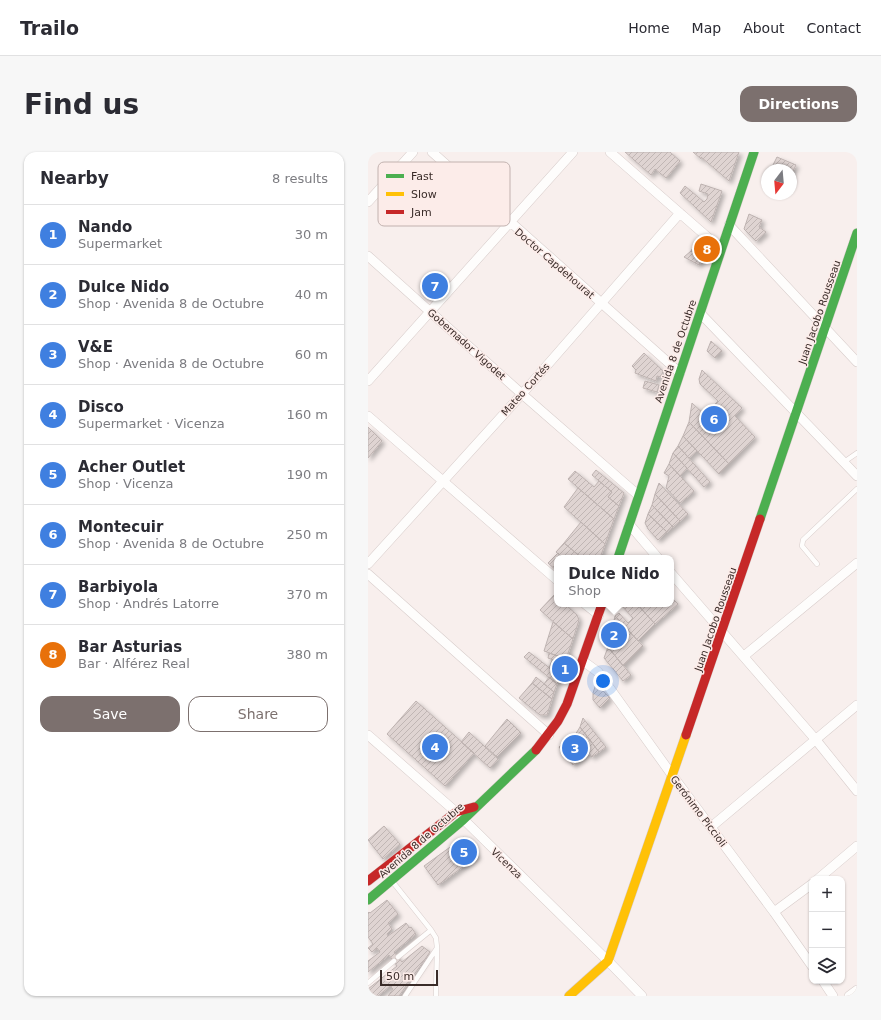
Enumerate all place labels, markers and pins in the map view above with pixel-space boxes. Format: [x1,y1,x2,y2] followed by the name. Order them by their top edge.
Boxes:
[694,234,720,264] pin: 8
[422,271,448,301] pin: 7
[701,404,727,434] pin: 6
[601,620,627,650] pin: 2
[552,654,578,684] pin: 1
[422,732,448,762] pin: 4
[562,733,588,763] pin: 3
[451,837,477,867] pin: 5

